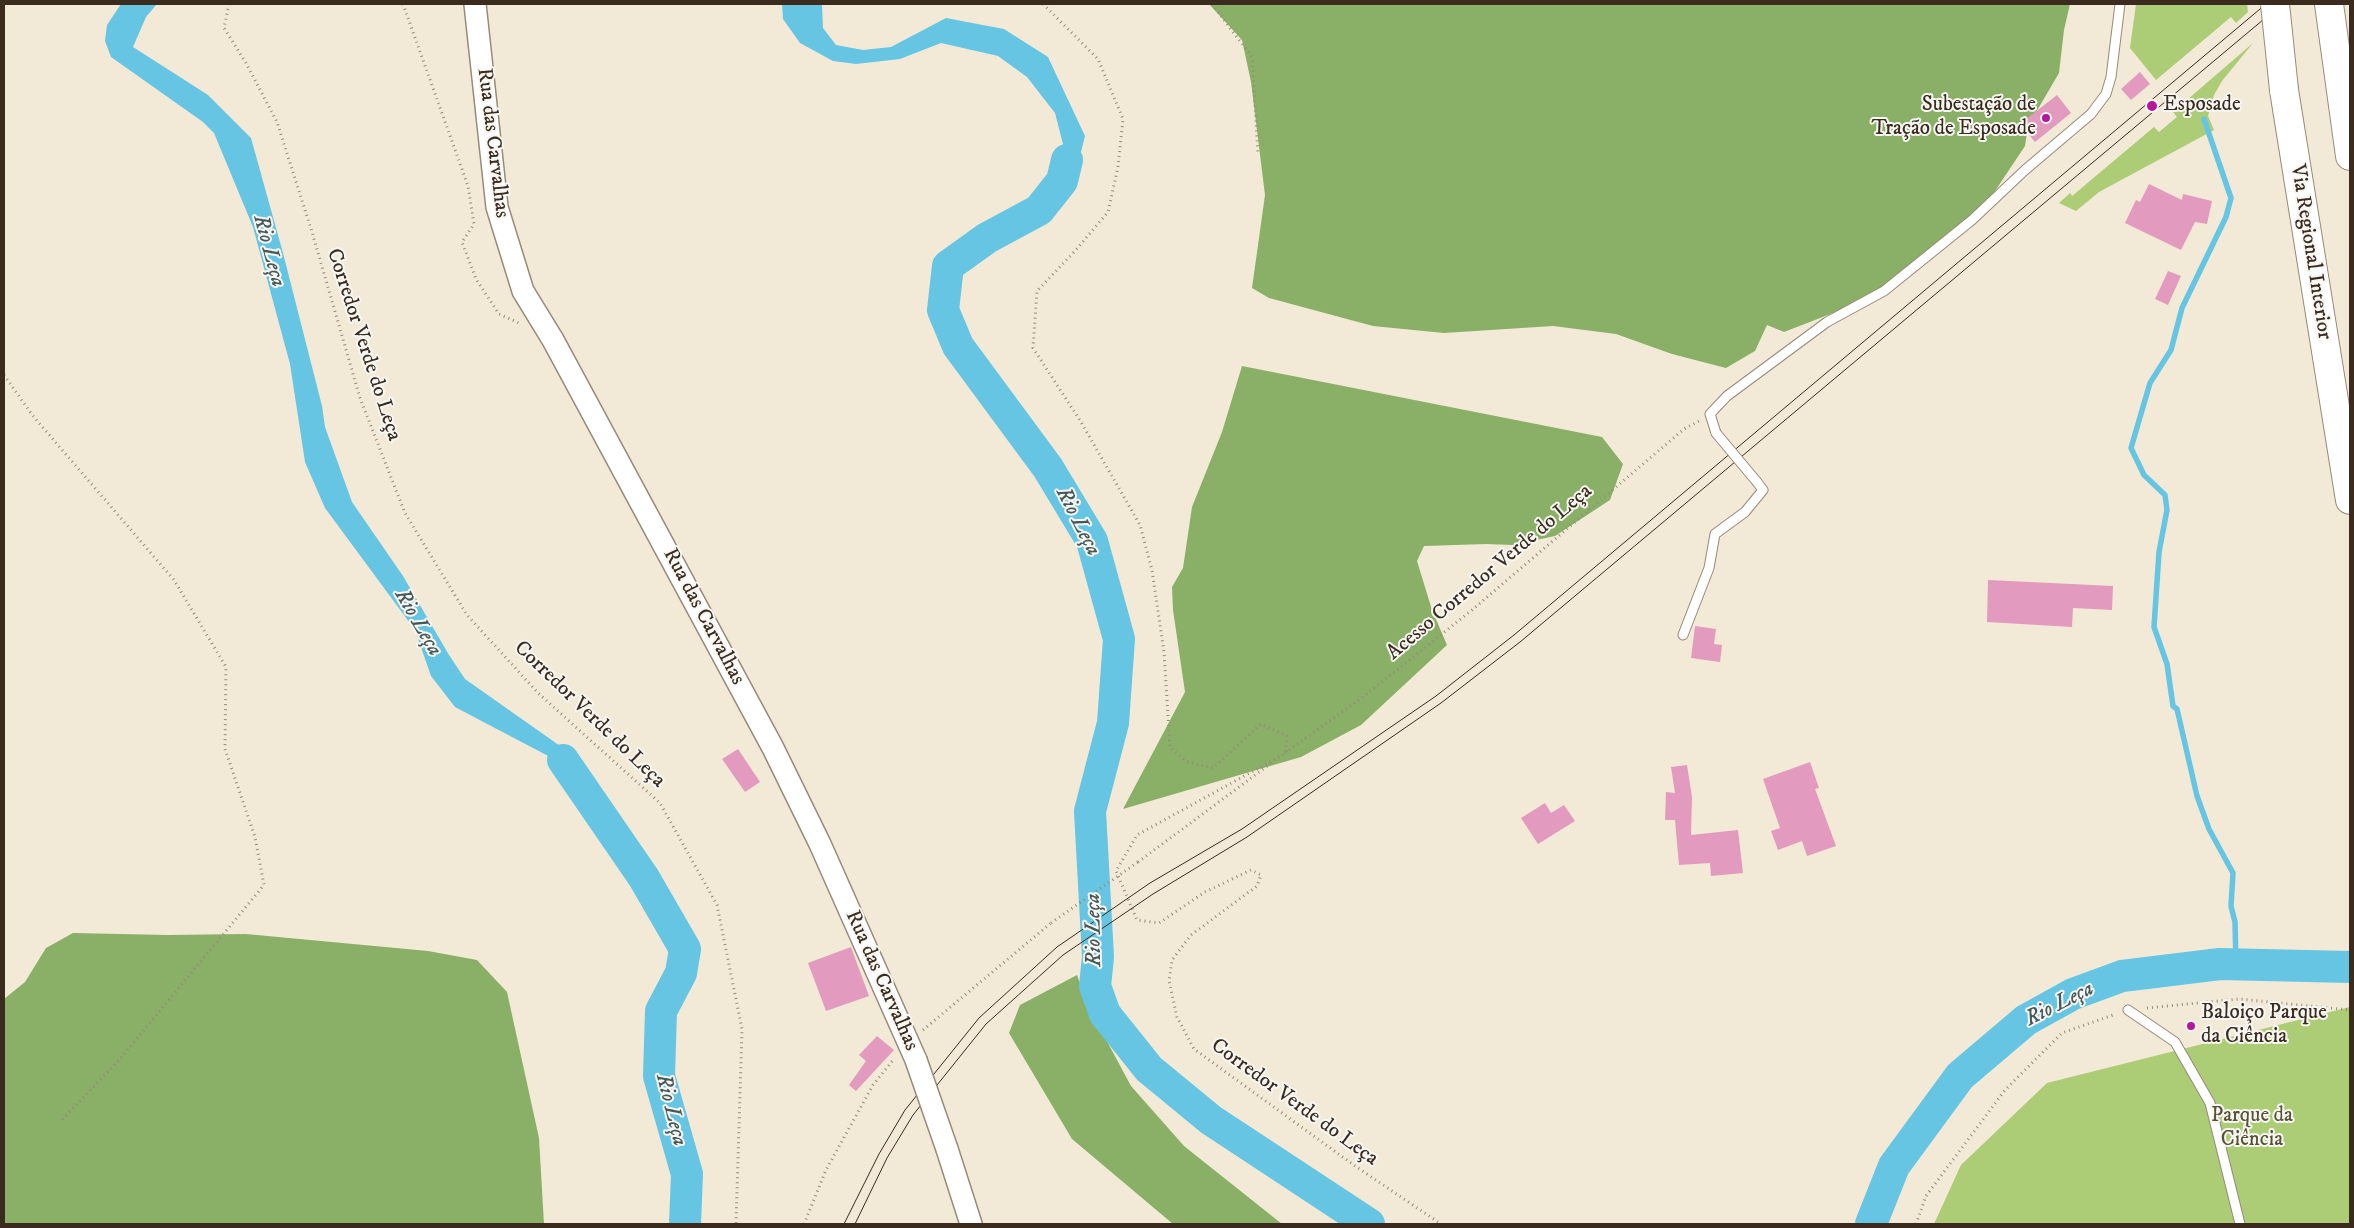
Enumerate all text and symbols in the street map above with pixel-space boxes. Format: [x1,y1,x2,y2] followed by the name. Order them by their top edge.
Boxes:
[470,67,514,219] street label: Rua das Carvalhas
[1871,93,2036,143] place label: Subestação de Tração de Esposade
[2163,93,2241,119] place label: Esposade
[2145,99,2159,113] marker: Esposade
[2040,112,2052,124] marker: Subestação de Tração de Esposade
[2284,163,2336,341] street label: Via Regional Interior
[246,212,290,290] water label: Rio Leça
[320,246,406,444] street label: Corredor Verde do Leça
[1382,480,1598,666] street label: Acesso Corredor Verde do Leça
[1049,483,1105,561] water label: Rio Leça
[656,544,750,690] street label: Rua das Carvalhas
[387,585,447,661] water label: Rio Leça
[508,636,670,794] street label: Corredor Verde do Leça
[1081,893,1109,967] water label: Rio Leça
[839,907,923,1055] street label: Rua das Carvalhas
[2021,977,2099,1033] water label: Rio Leça
[2201,1001,2327,1051] place label: Baloiço Parque da Ciência
[2185,1020,2197,1032] marker: Baloiço Parque da Ciência
[1205,1034,1383,1172] street label: Corredor Verde do Leça
[648,1071,692,1149] water label: Rio Leça
[2211,1104,2293,1154] park label: Parque da Ciência

